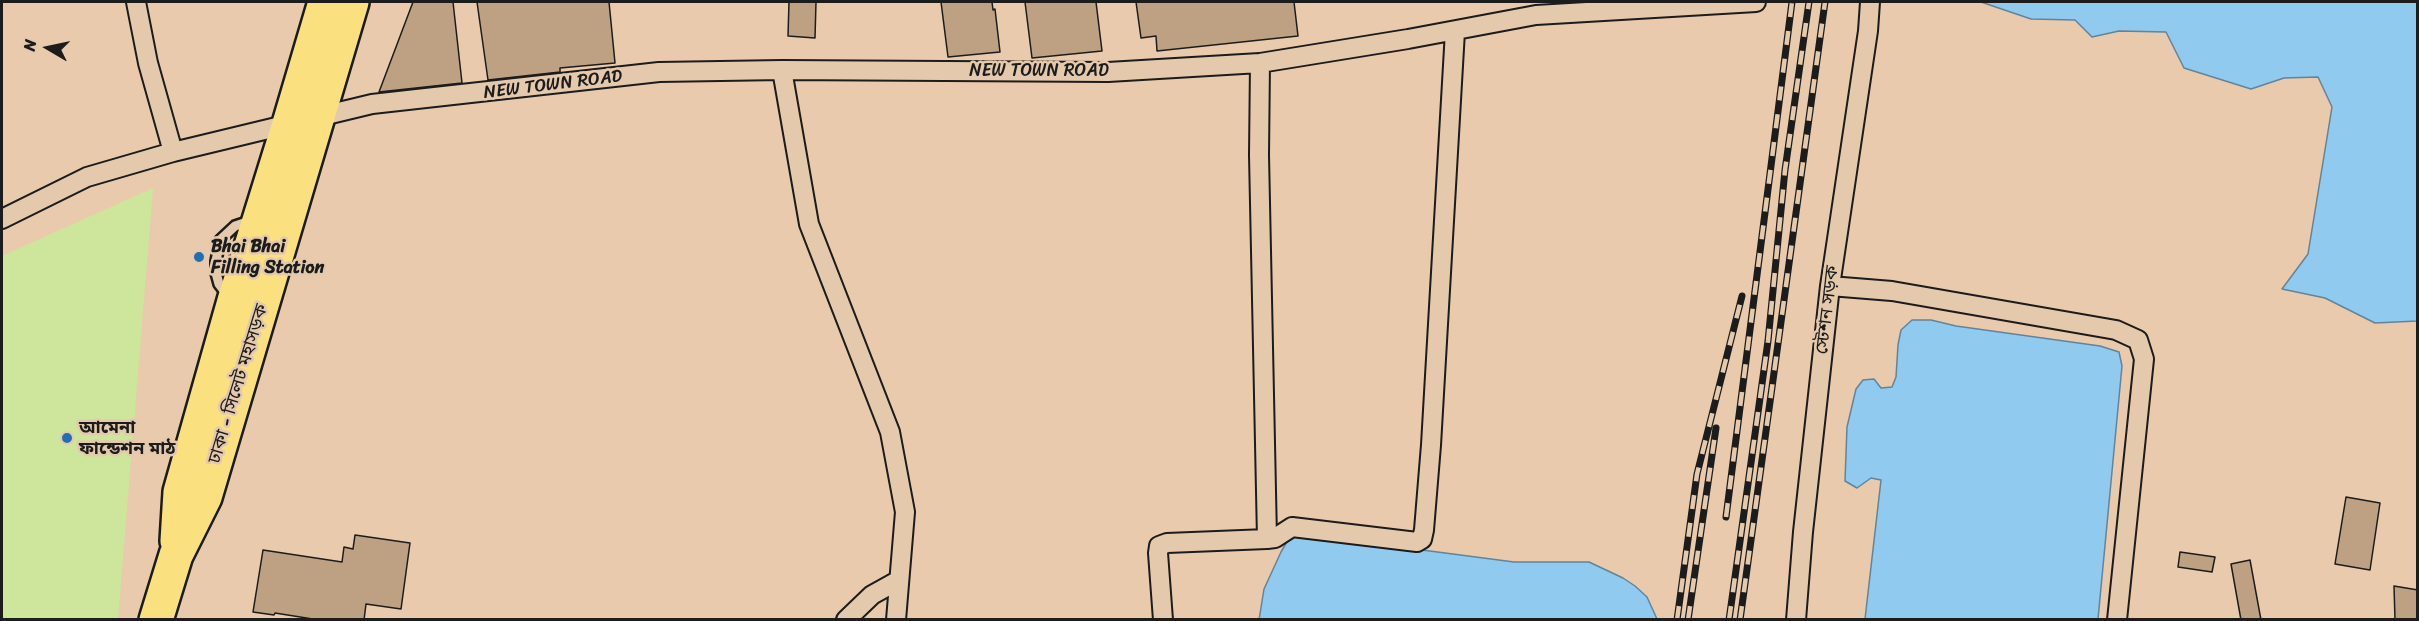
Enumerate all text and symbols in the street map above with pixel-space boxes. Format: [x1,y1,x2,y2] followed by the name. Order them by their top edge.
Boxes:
[18,18,78,78] north arrow
[15,37,45,53] text: N
[969,60,1109,82] street label: NEW TOWN ROAD
[482,66,624,104] street label: NEW TOWN ROAD
[211,236,324,278] place label: Bhai Bhai Filling Station
[192,250,206,264] marker: Bhai Bhai Filling Station
[1812,264,1844,356] street label: স্টেশন সড়ক
[204,302,274,466] street label: ঢাকা - সিলেট মহাসড়ক
[79,417,175,460] place label: আমেনা ফান্ডেশন মাঠ
[60,431,74,445] marker: আমেনা ফান্ডেশন মাঠ

